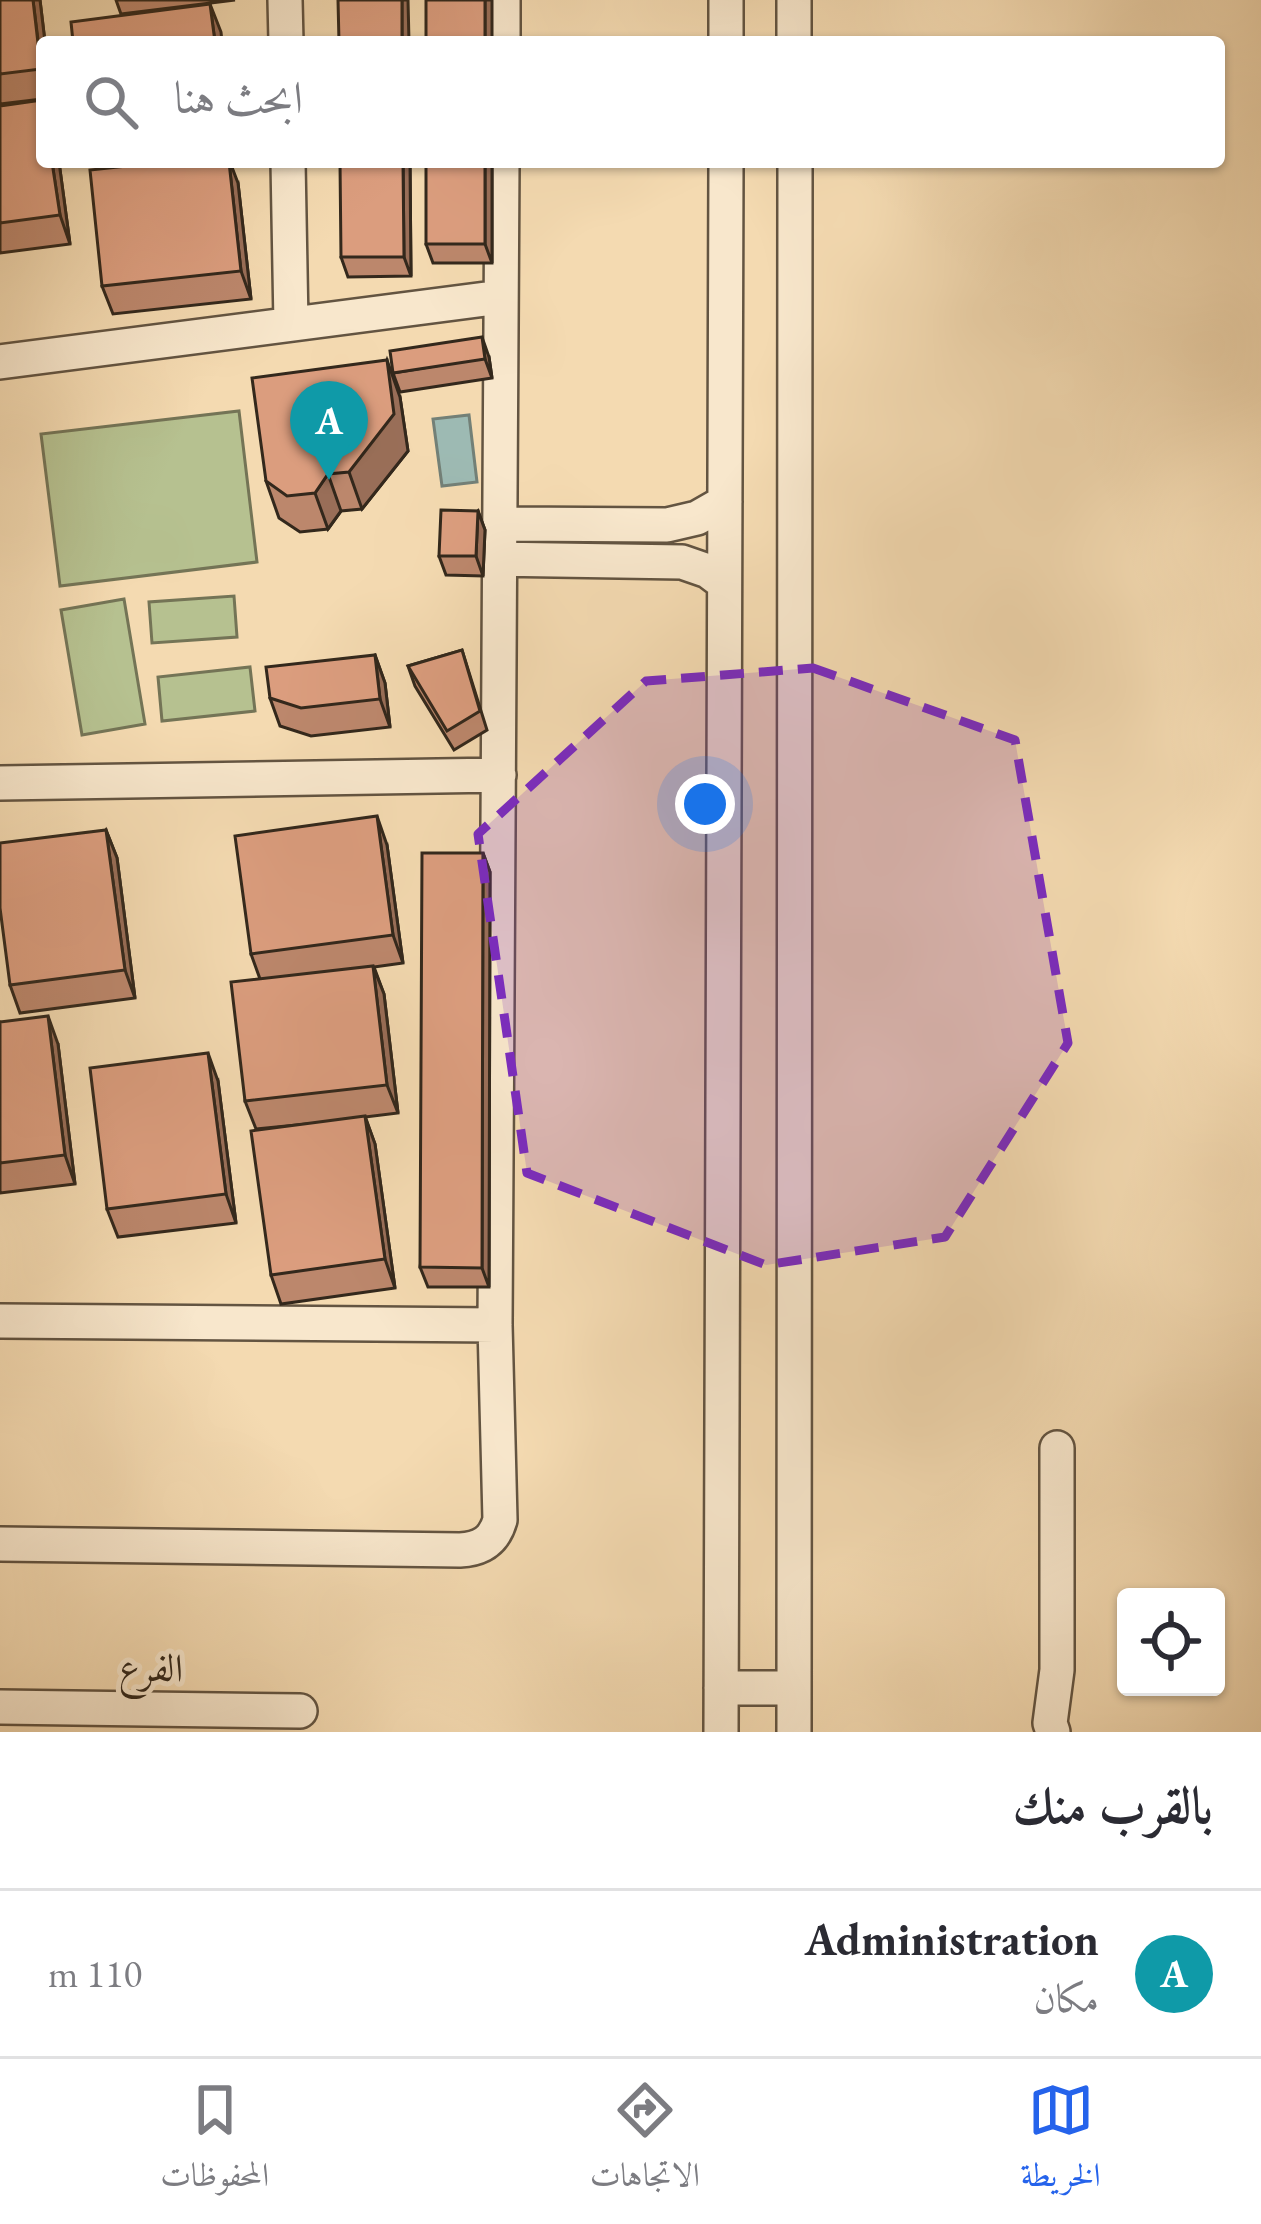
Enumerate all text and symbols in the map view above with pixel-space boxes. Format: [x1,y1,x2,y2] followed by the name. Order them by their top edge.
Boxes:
[36,36,1225,168] search box
[174,68,303,126] text: ابحث هنا
[78,69,144,135] icon: search
[290,381,368,480] pin: A
[675,774,735,834] your location
[1117,1588,1225,1696] map controls
[1117,1588,1225,1696] button: locate
[118,1641,184,1701] street label: الفرع
[1012,1772,1213,1838] text: بالقرب منك
[804,1910,1099,1968] text: Administration
[48,1948,142,1999] text: 110 m
[1160,1948,1188,1999] text: A
[1034,1973,1099,2024] text: مكان
[160,2077,269,2207] tab: المحفوظات
[590,2077,700,2207] tab: الاتجاهات
[1020,2077,1101,2207] tab: الخريطة

